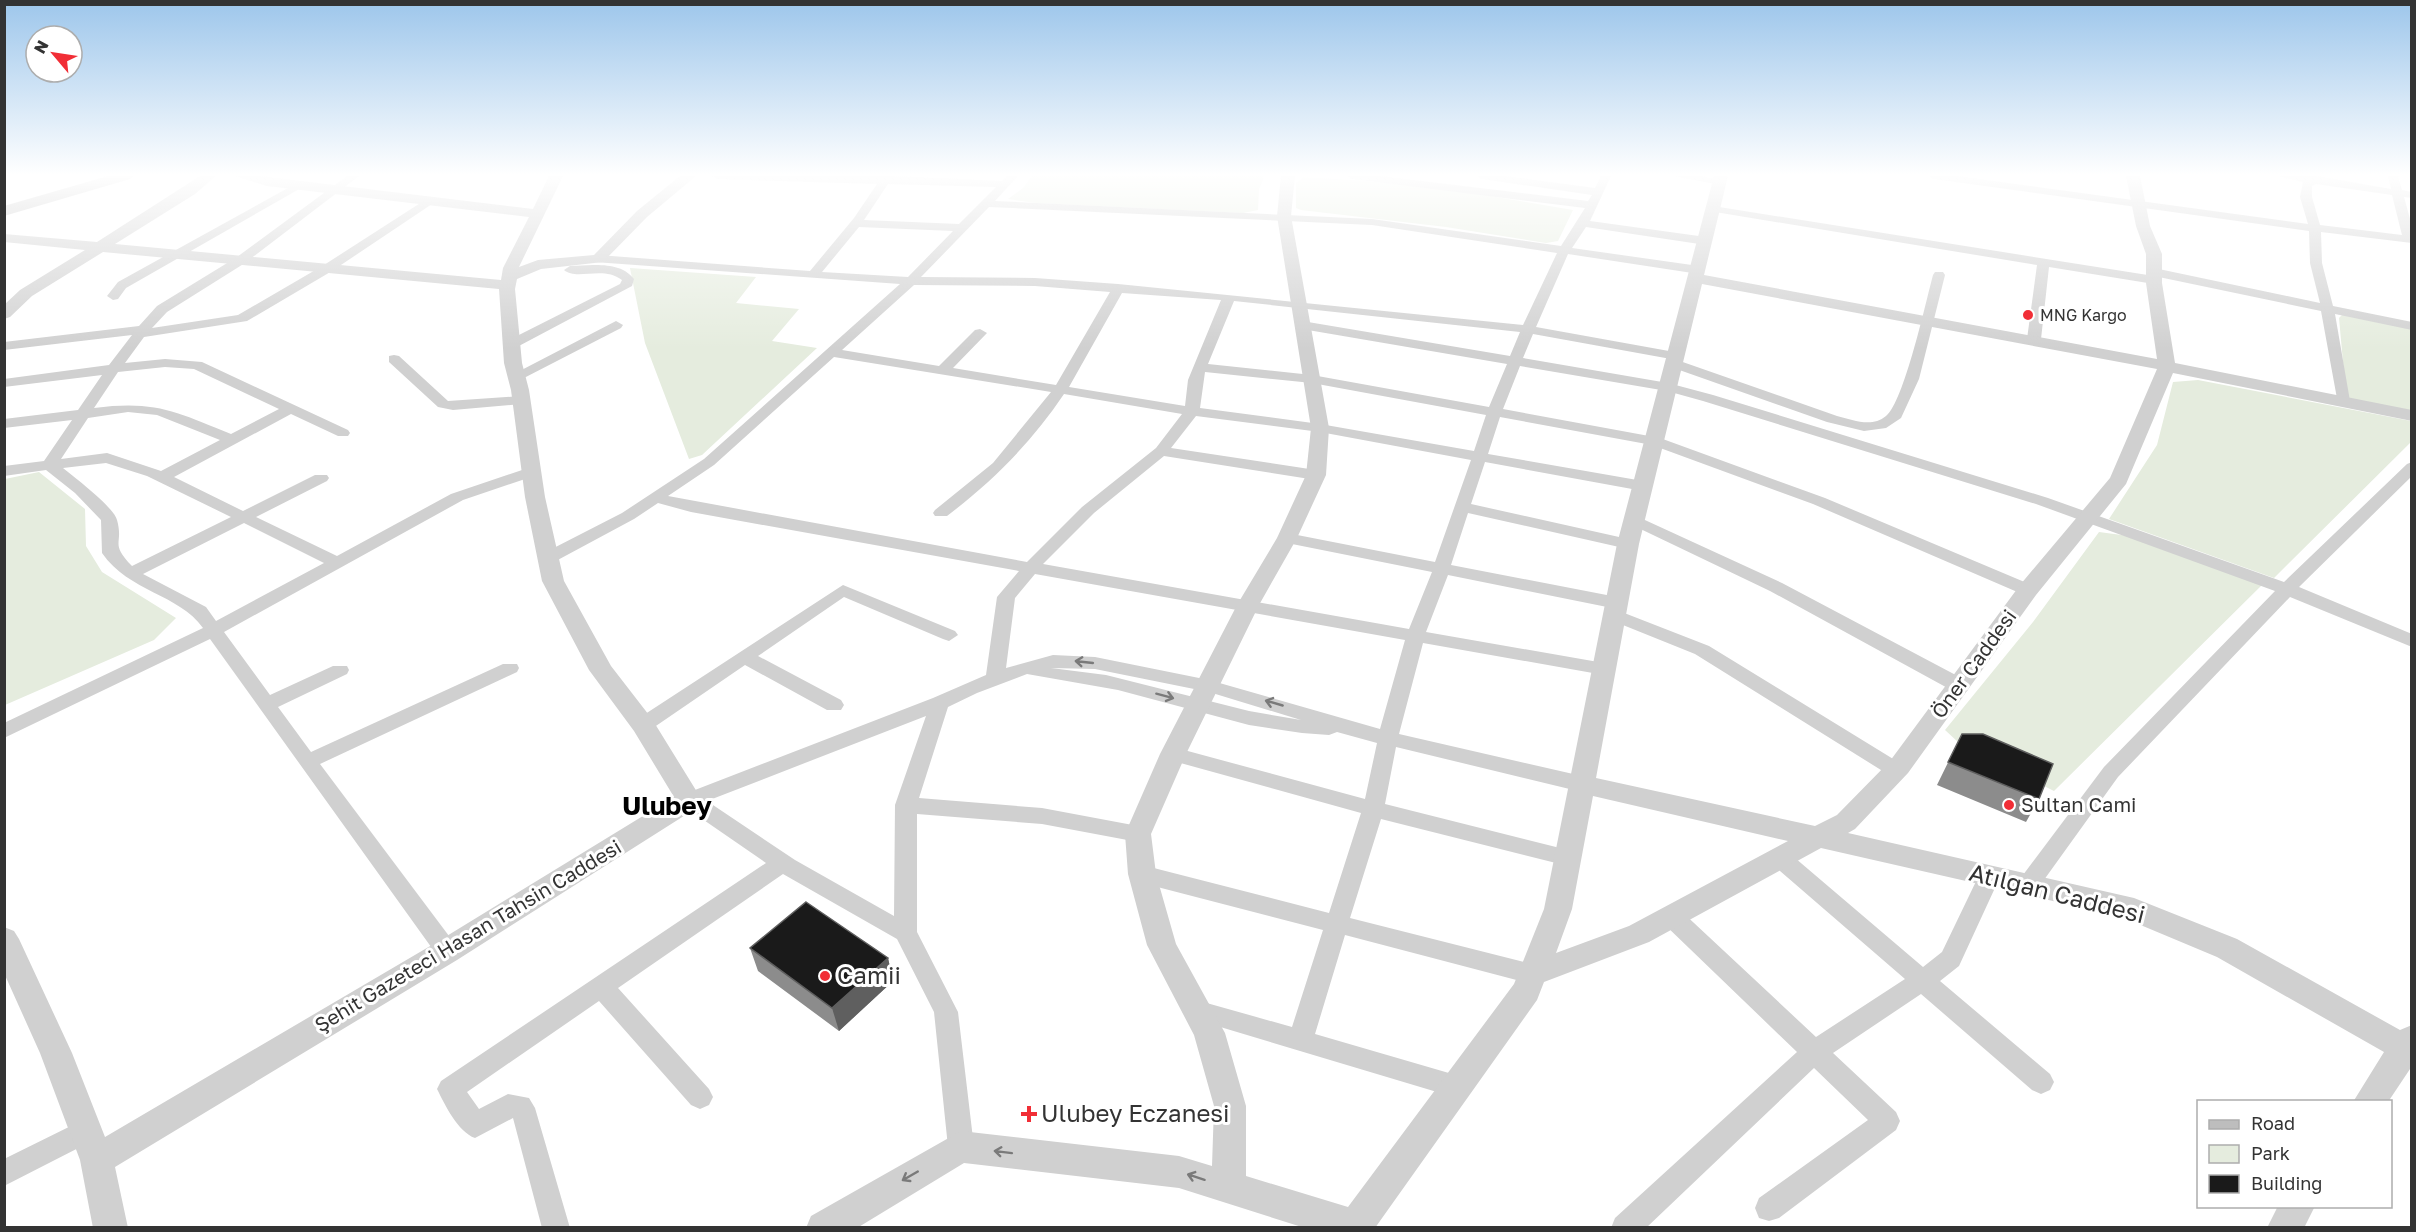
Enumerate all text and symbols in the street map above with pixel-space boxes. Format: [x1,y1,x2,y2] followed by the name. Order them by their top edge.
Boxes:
[24,24,84,84] north arrow
[29,37,53,57] text: N
[2040,305,2127,325] place label: MNG Kargo
[2021,308,2035,322] marker: MNG Kargo
[1926,604,2021,722] street label: Öner Caddesi
[1074,656,1094,667] one-way arrow
[1155,691,1174,703] one-way arrow
[1265,697,1284,708] one-way arrow
[622,790,712,821] district label: Ulubey
[2021,792,2136,816] place label: Sultan Cami
[2002,798,2016,812] marker: Sultan Cami
[310,834,625,1036] street label: Şehit Gazeteci Hasan Tahsin Caddesi
[1966,857,2148,928] street label: Atılgan Caddesi
[837,960,901,989] place label: Camii
[818,969,832,983] marker: Camii
[1041,1098,1229,1127] place label: Ulubey Eczanesi
[2197,1100,2392,1208] legend
[1022,1107,1036,1121] marker: Ulubey Eczanesi
[2251,1112,2295,1134] text: Road
[2251,1142,2290,1164] text: Park
[993,1146,1013,1157] one-way arrow
[902,1171,919,1183] one-way arrow
[1187,1171,1206,1182] one-way arrow
[2251,1172,2322,1194] text: Building

